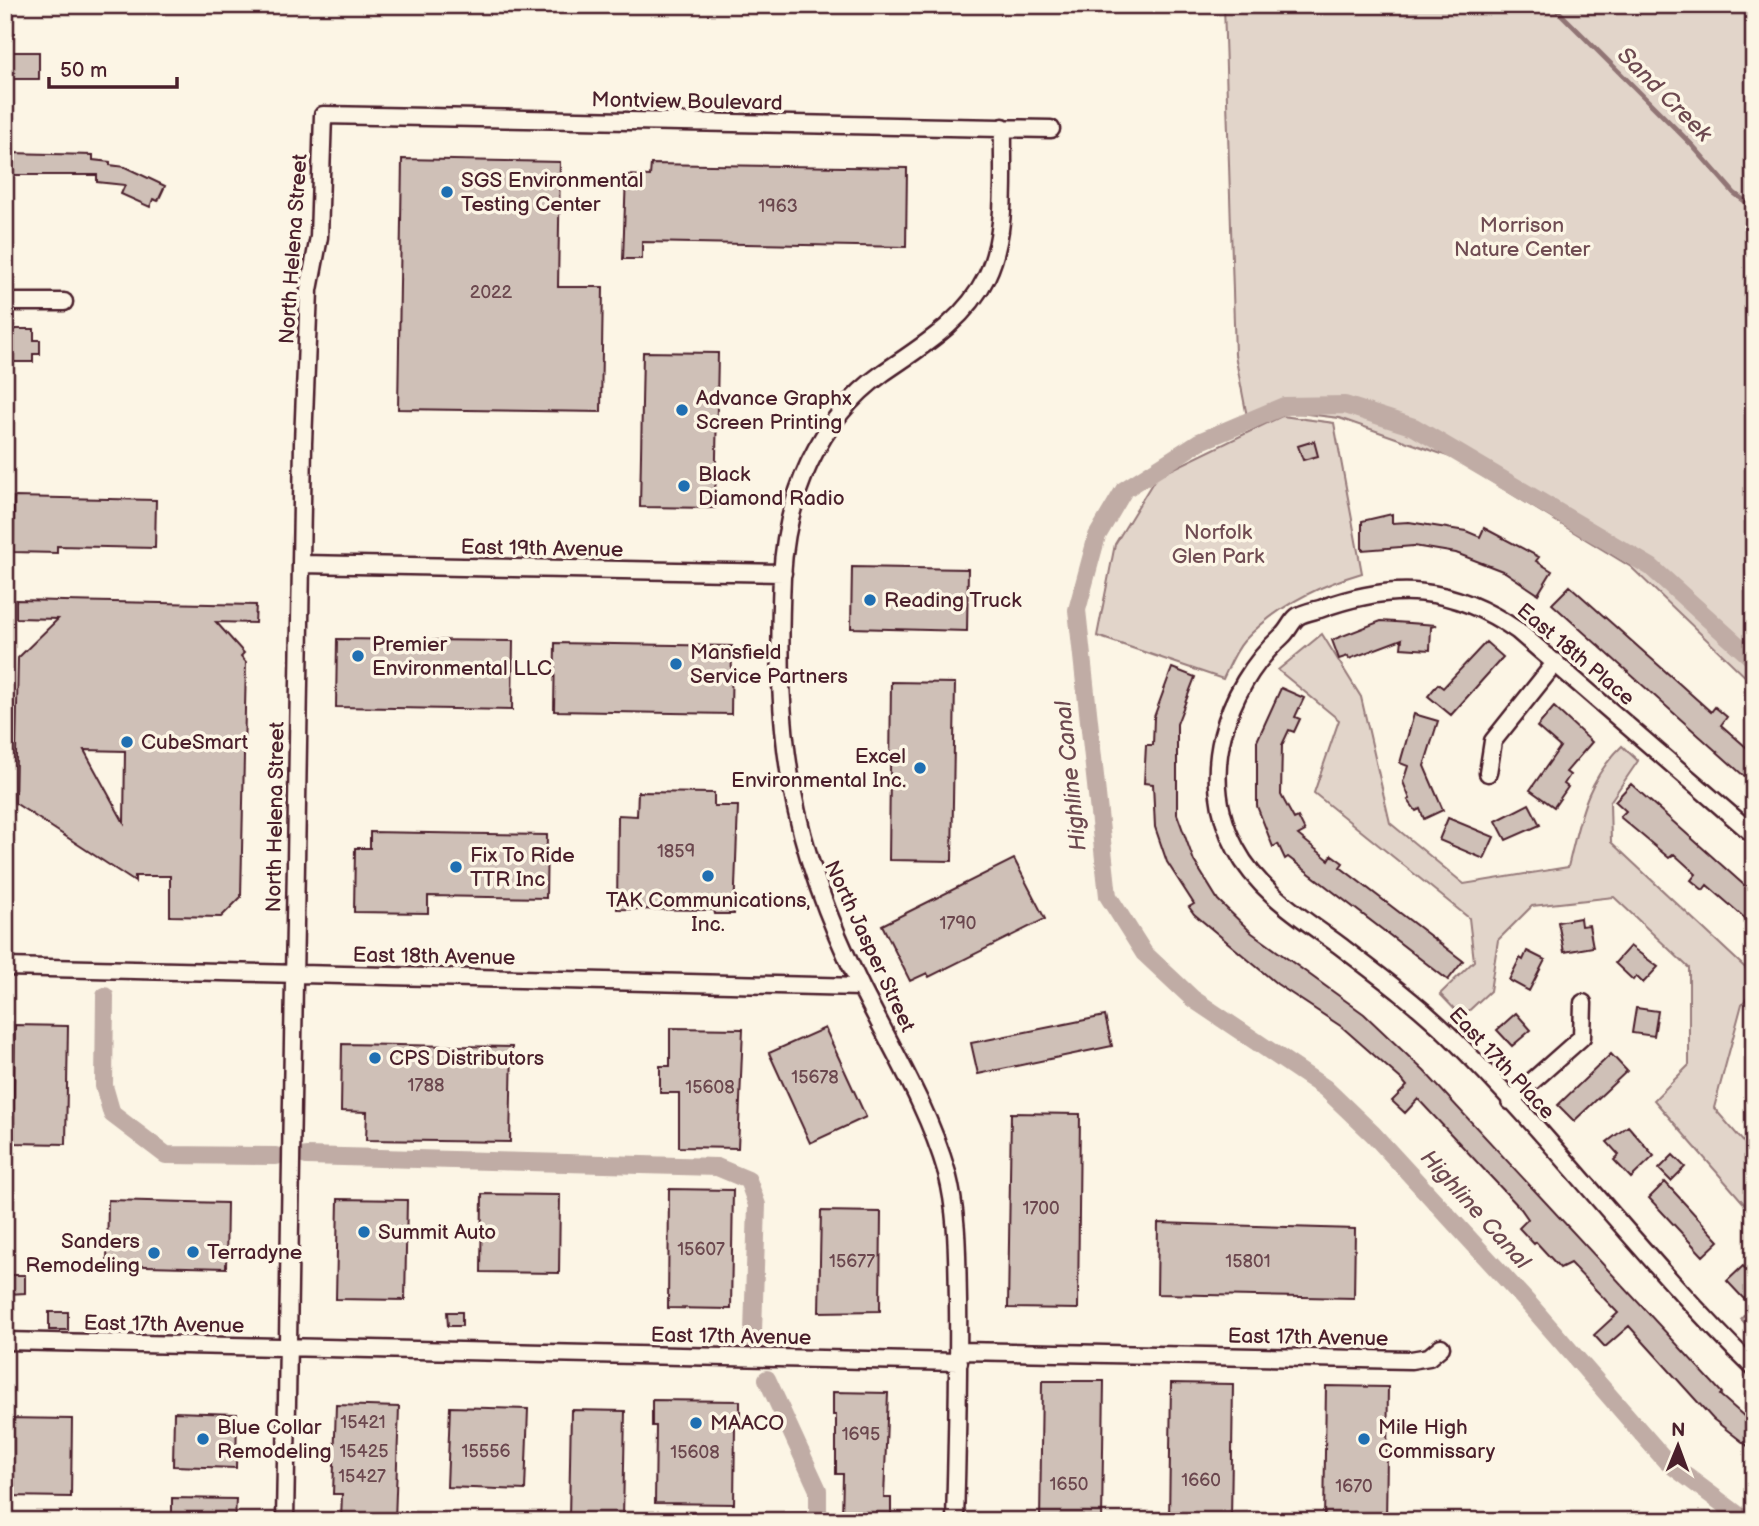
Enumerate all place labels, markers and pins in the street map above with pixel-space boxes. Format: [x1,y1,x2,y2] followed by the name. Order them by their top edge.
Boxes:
[461,168,644,217] place label: SGS Environmental Testing Center
[439,184,455,200] marker: SGS Environmental Testing Center
[696,386,852,435] place label: Advance Graphx Screen Printing
[674,402,690,418] marker: Advance Graphx Screen Printing
[698,462,845,511] place label: Black Diamond Radio
[676,478,692,494] marker: Black Diamond Radio
[884,588,1022,613] place label: Reading Truck
[862,592,878,608] marker: Reading Truck
[372,632,552,681] place label: Premier Environmental LLC
[690,640,848,689] place label: Mansfield Service Partners
[350,648,366,664] marker: Premier Environmental LLC
[668,656,684,672] marker: Mansfield Service Partners
[141,730,249,755] place label: CubeSmart
[119,734,135,750] marker: CubeSmart
[731,744,906,793] place label: Excel Environmental Inc.
[912,760,928,776] marker: Excel Environmental Inc.
[470,843,575,892] place label: Fix To Ride TTR Inc
[448,859,464,875] marker: Fix To Ride TTR Inc
[700,868,716,884] marker: TAK Communications, Inc.
[606,888,810,937] place label: TAK Communications, Inc.
[389,1046,544,1071] place label: CPS Distributors
[367,1050,383,1066] marker: CPS Distributors
[378,1220,496,1245] place label: Summit Auto
[356,1224,372,1240] marker: Summit Auto
[25,1229,140,1278] place label: Sanders Remodeling
[207,1240,302,1265] place label: Terradyne
[185,1244,201,1260] marker: Terradyne
[146,1245,162,1261] marker: Sanders Remodeling
[710,1411,784,1436] place label: MAACO
[217,1415,332,1464] place label: Blue Collar Remodeling
[688,1415,704,1431] marker: MAACO
[1378,1415,1496,1464] place label: Mile High Commissary
[195,1431,211,1447] marker: Blue Collar Remodeling
[1356,1431,1372,1447] marker: Mile High Commissary

